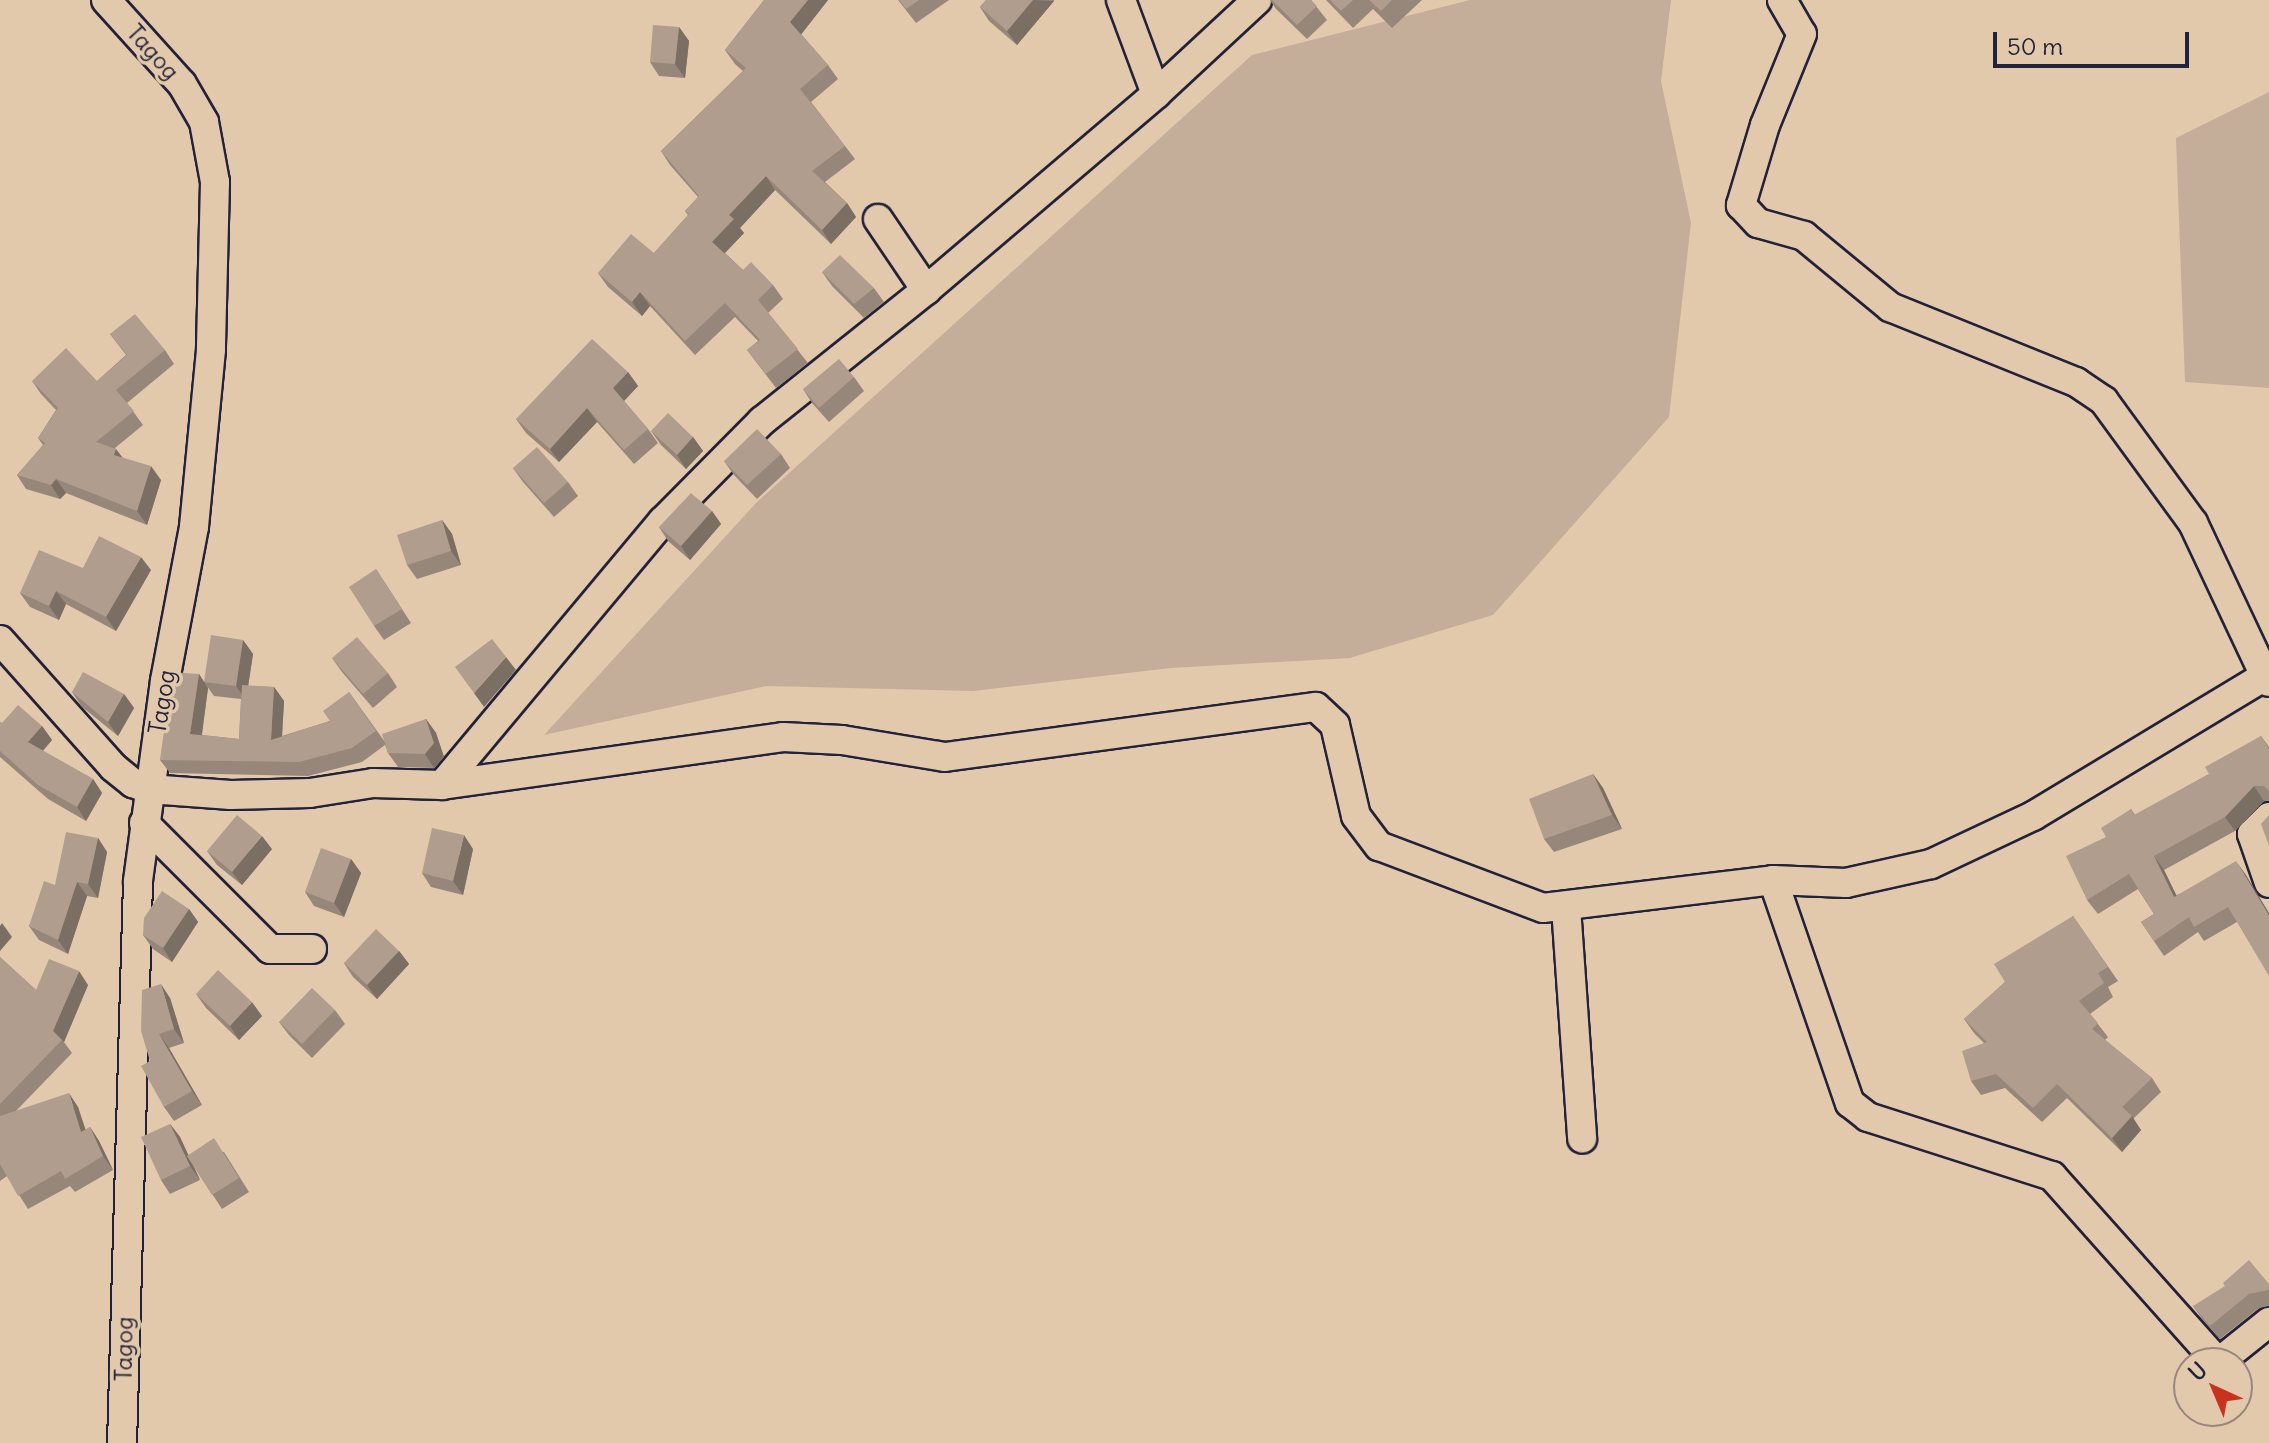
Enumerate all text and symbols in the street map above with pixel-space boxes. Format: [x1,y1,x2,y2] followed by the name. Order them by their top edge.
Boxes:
[1997,16,2193,66] scale bar
[121,18,185,86] street label: Tagog
[2007,31,2063,61] text: 50 m
[143,668,181,736] street label: Tagog
[109,1316,139,1382] street label: Tagog
[2173,1347,2253,1427] north arrow
[2183,1356,2213,1386] text: U

